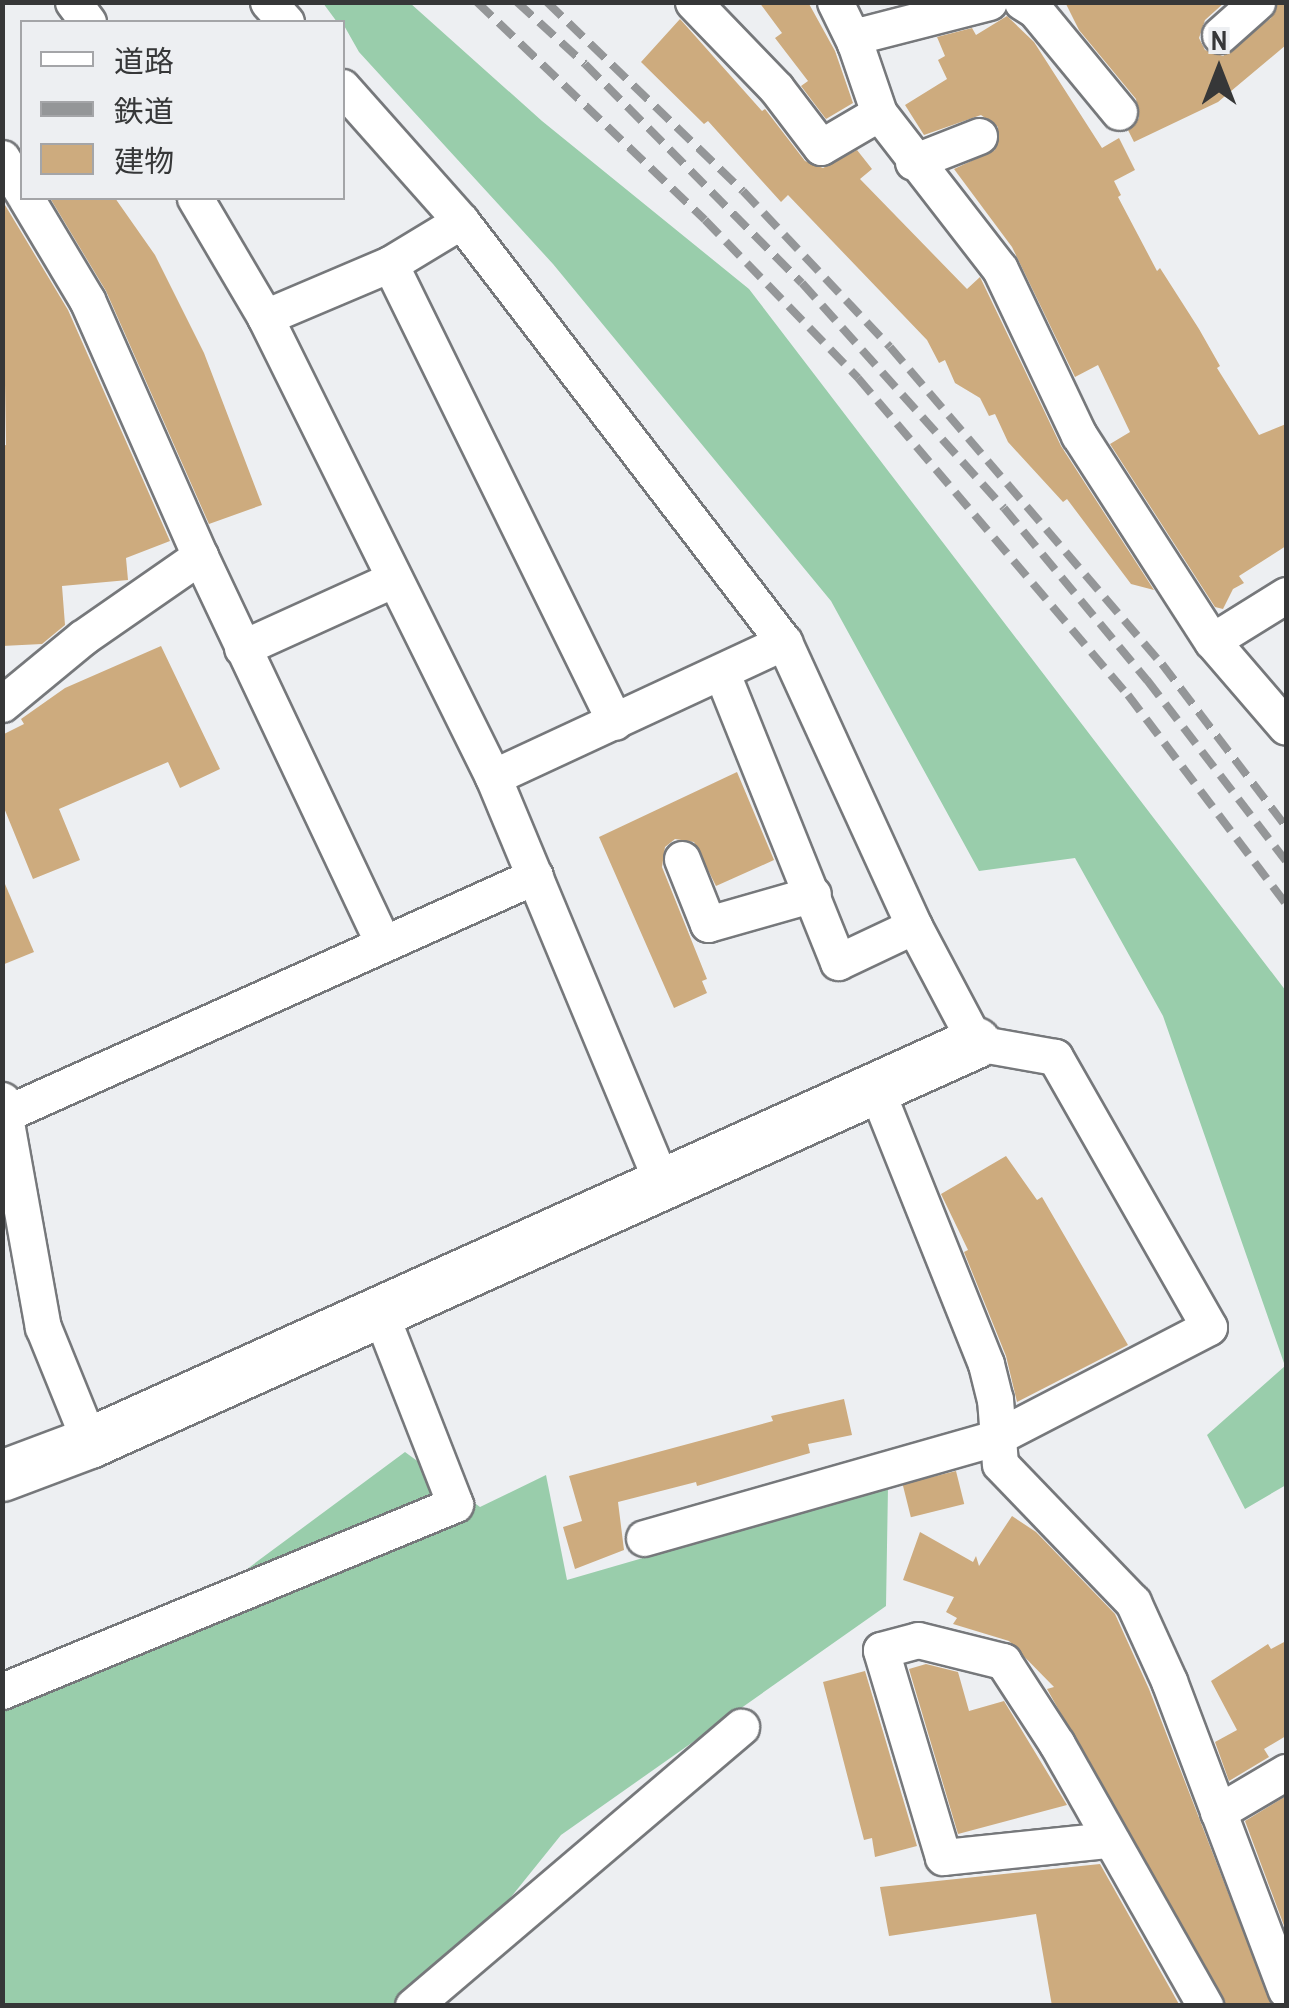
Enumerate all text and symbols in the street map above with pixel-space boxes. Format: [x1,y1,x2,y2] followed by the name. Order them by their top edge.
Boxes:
[20,20,345,200] legend
[1169,20,1269,120] north arrow
[1211,21,1227,59] text: N
[114,41,174,81] text: 道路
[114,91,174,131] text: 鉄道
[114,141,174,181] text: 建物

